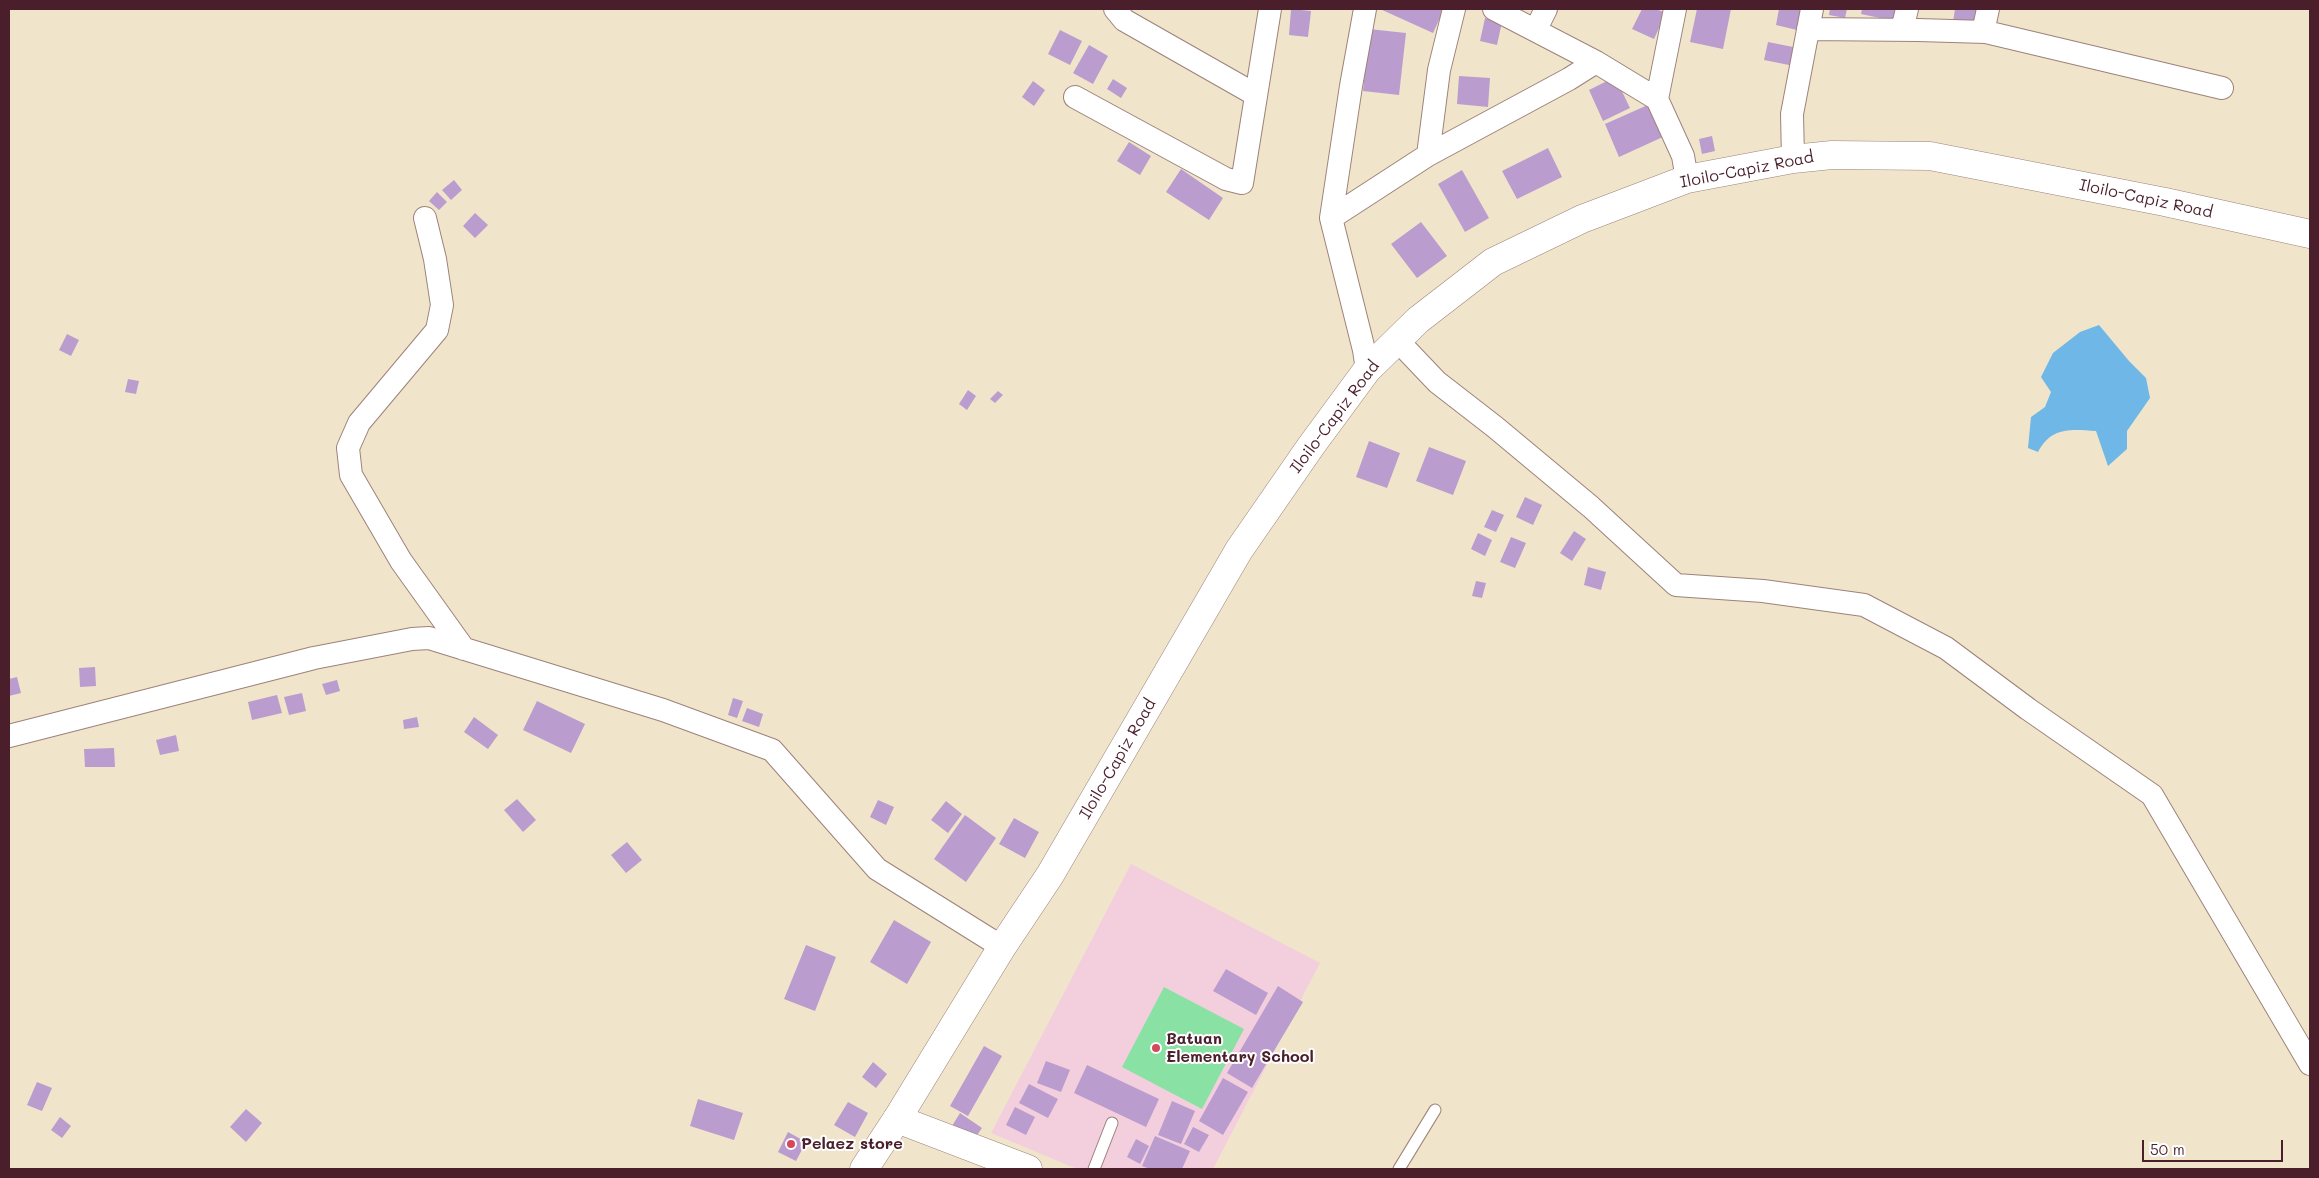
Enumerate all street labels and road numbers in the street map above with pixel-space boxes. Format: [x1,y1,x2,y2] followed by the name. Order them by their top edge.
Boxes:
[1679,148,1815,192] street label: Iloilo-Capiz Road
[2078,176,2214,222] street label: Iloilo-Capiz Road
[1287,357,1383,477] street label: Iloilo-Capiz Road
[1076,695,1160,823] street label: Iloilo-Capiz Road

